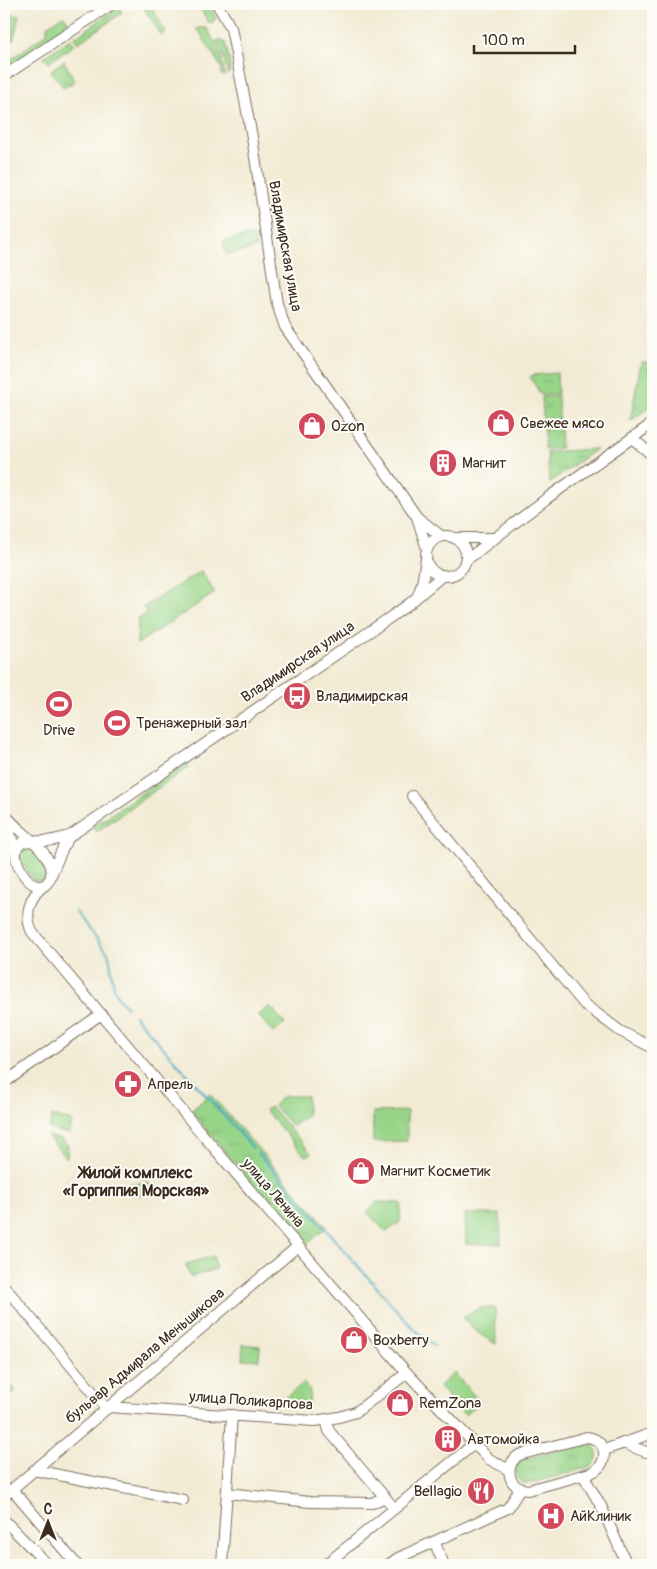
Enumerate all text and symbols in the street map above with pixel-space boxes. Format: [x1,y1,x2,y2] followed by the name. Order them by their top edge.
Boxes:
[474,22,576,54] scale bar
[482,31,525,50] text: 100 m
[264,179,306,313] street label: Владимирская улица
[486,408,516,438] shop icon: Свежее мясо
[297,411,327,441] shop icon: Ozon
[520,414,604,433] place label: Свежее мясо
[331,417,365,436] place label: Ozon
[428,448,458,478] building icon: Магнит
[462,454,507,473] place label: Магнит
[238,617,358,707] street label: Владимирская улица
[282,681,312,711] bus stop icon: Владимирская
[316,687,408,706] place label: Владимирская
[44,689,74,719] sports icon: Drive
[102,708,132,738] sports icon: Тренажерный зал
[136,714,247,733] place label: Тренажерный зал
[43,721,76,740] place label: Drive
[113,1069,143,1099] pharmacy icon: Апрель
[147,1075,194,1094] place label: Апрель
[237,1154,308,1232] street label: улица Ленина
[346,1156,376,1186] shop icon: Магнит Косметик
[380,1162,492,1181] place label: Магнит Косметик
[63,1163,210,1201] district label: Жилой комплекс «Горгиппия Морская»
[62,1284,228,1428] street label: бульвар Адмирала Меньшикова
[339,1325,369,1355] shop icon: Boxberry
[373,1331,429,1350] place label: Boxberry
[187,1387,314,1415] street label: улица Поликарпова
[385,1388,415,1418] shop icon: RemZona
[419,1394,481,1413] place label: RemZona
[433,1424,463,1454] building icon: Автомойка
[467,1430,540,1449] place label: Автомойка
[466,1476,496,1506] restaurant icon: Bellagio
[414,1482,462,1501] place label: Bellagio
[22,1496,72,1546] north arrow
[44,1501,53,1518] text: С
[536,1501,566,1531] hospital icon: АйКлиник
[570,1507,632,1526] place label: АйКлиник

